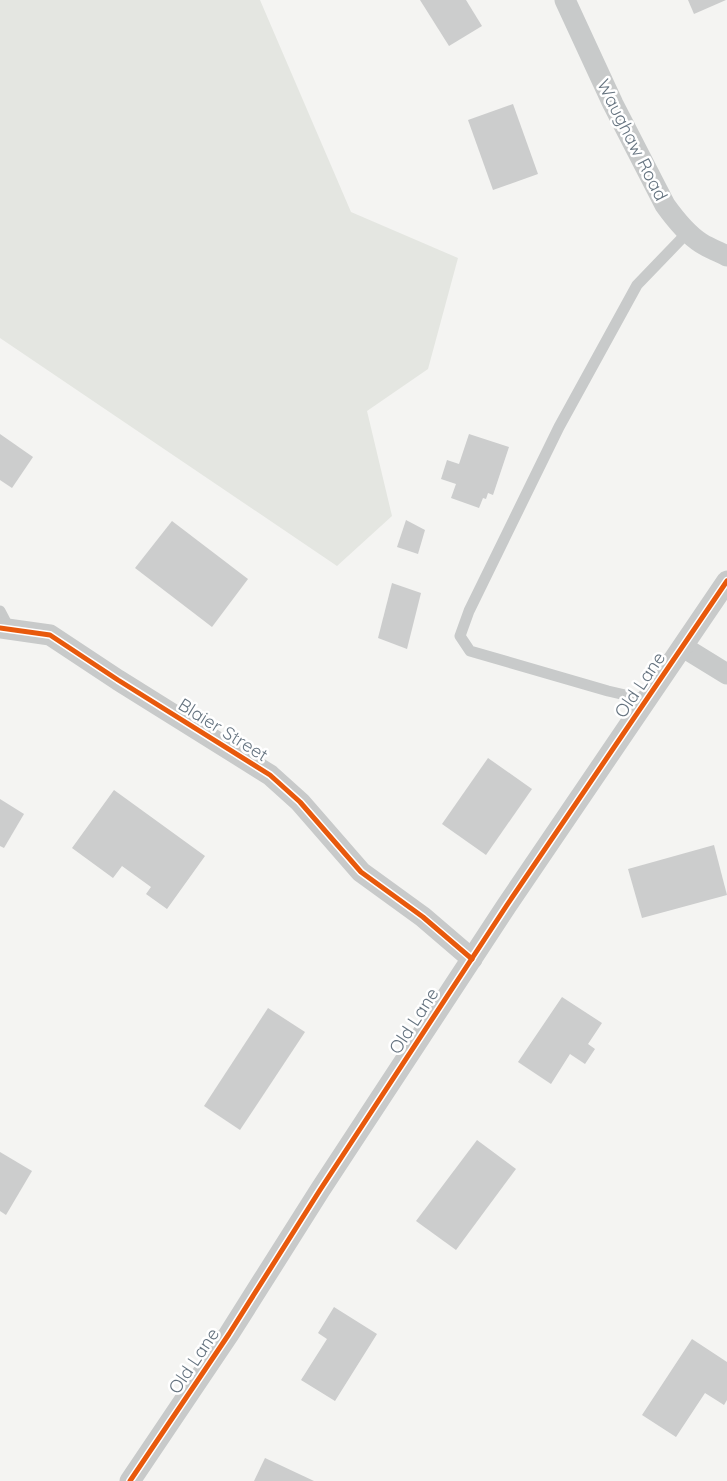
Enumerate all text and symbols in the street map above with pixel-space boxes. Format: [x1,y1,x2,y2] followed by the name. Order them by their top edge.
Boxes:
[592,75,673,204] street label: Waughaw Road
[609,647,670,722] street label: Old Lane
[174,693,273,766] street label: Blaier Street
[384,983,444,1058] street label: Old Lane
[163,1323,224,1398] street label: Old Lane

